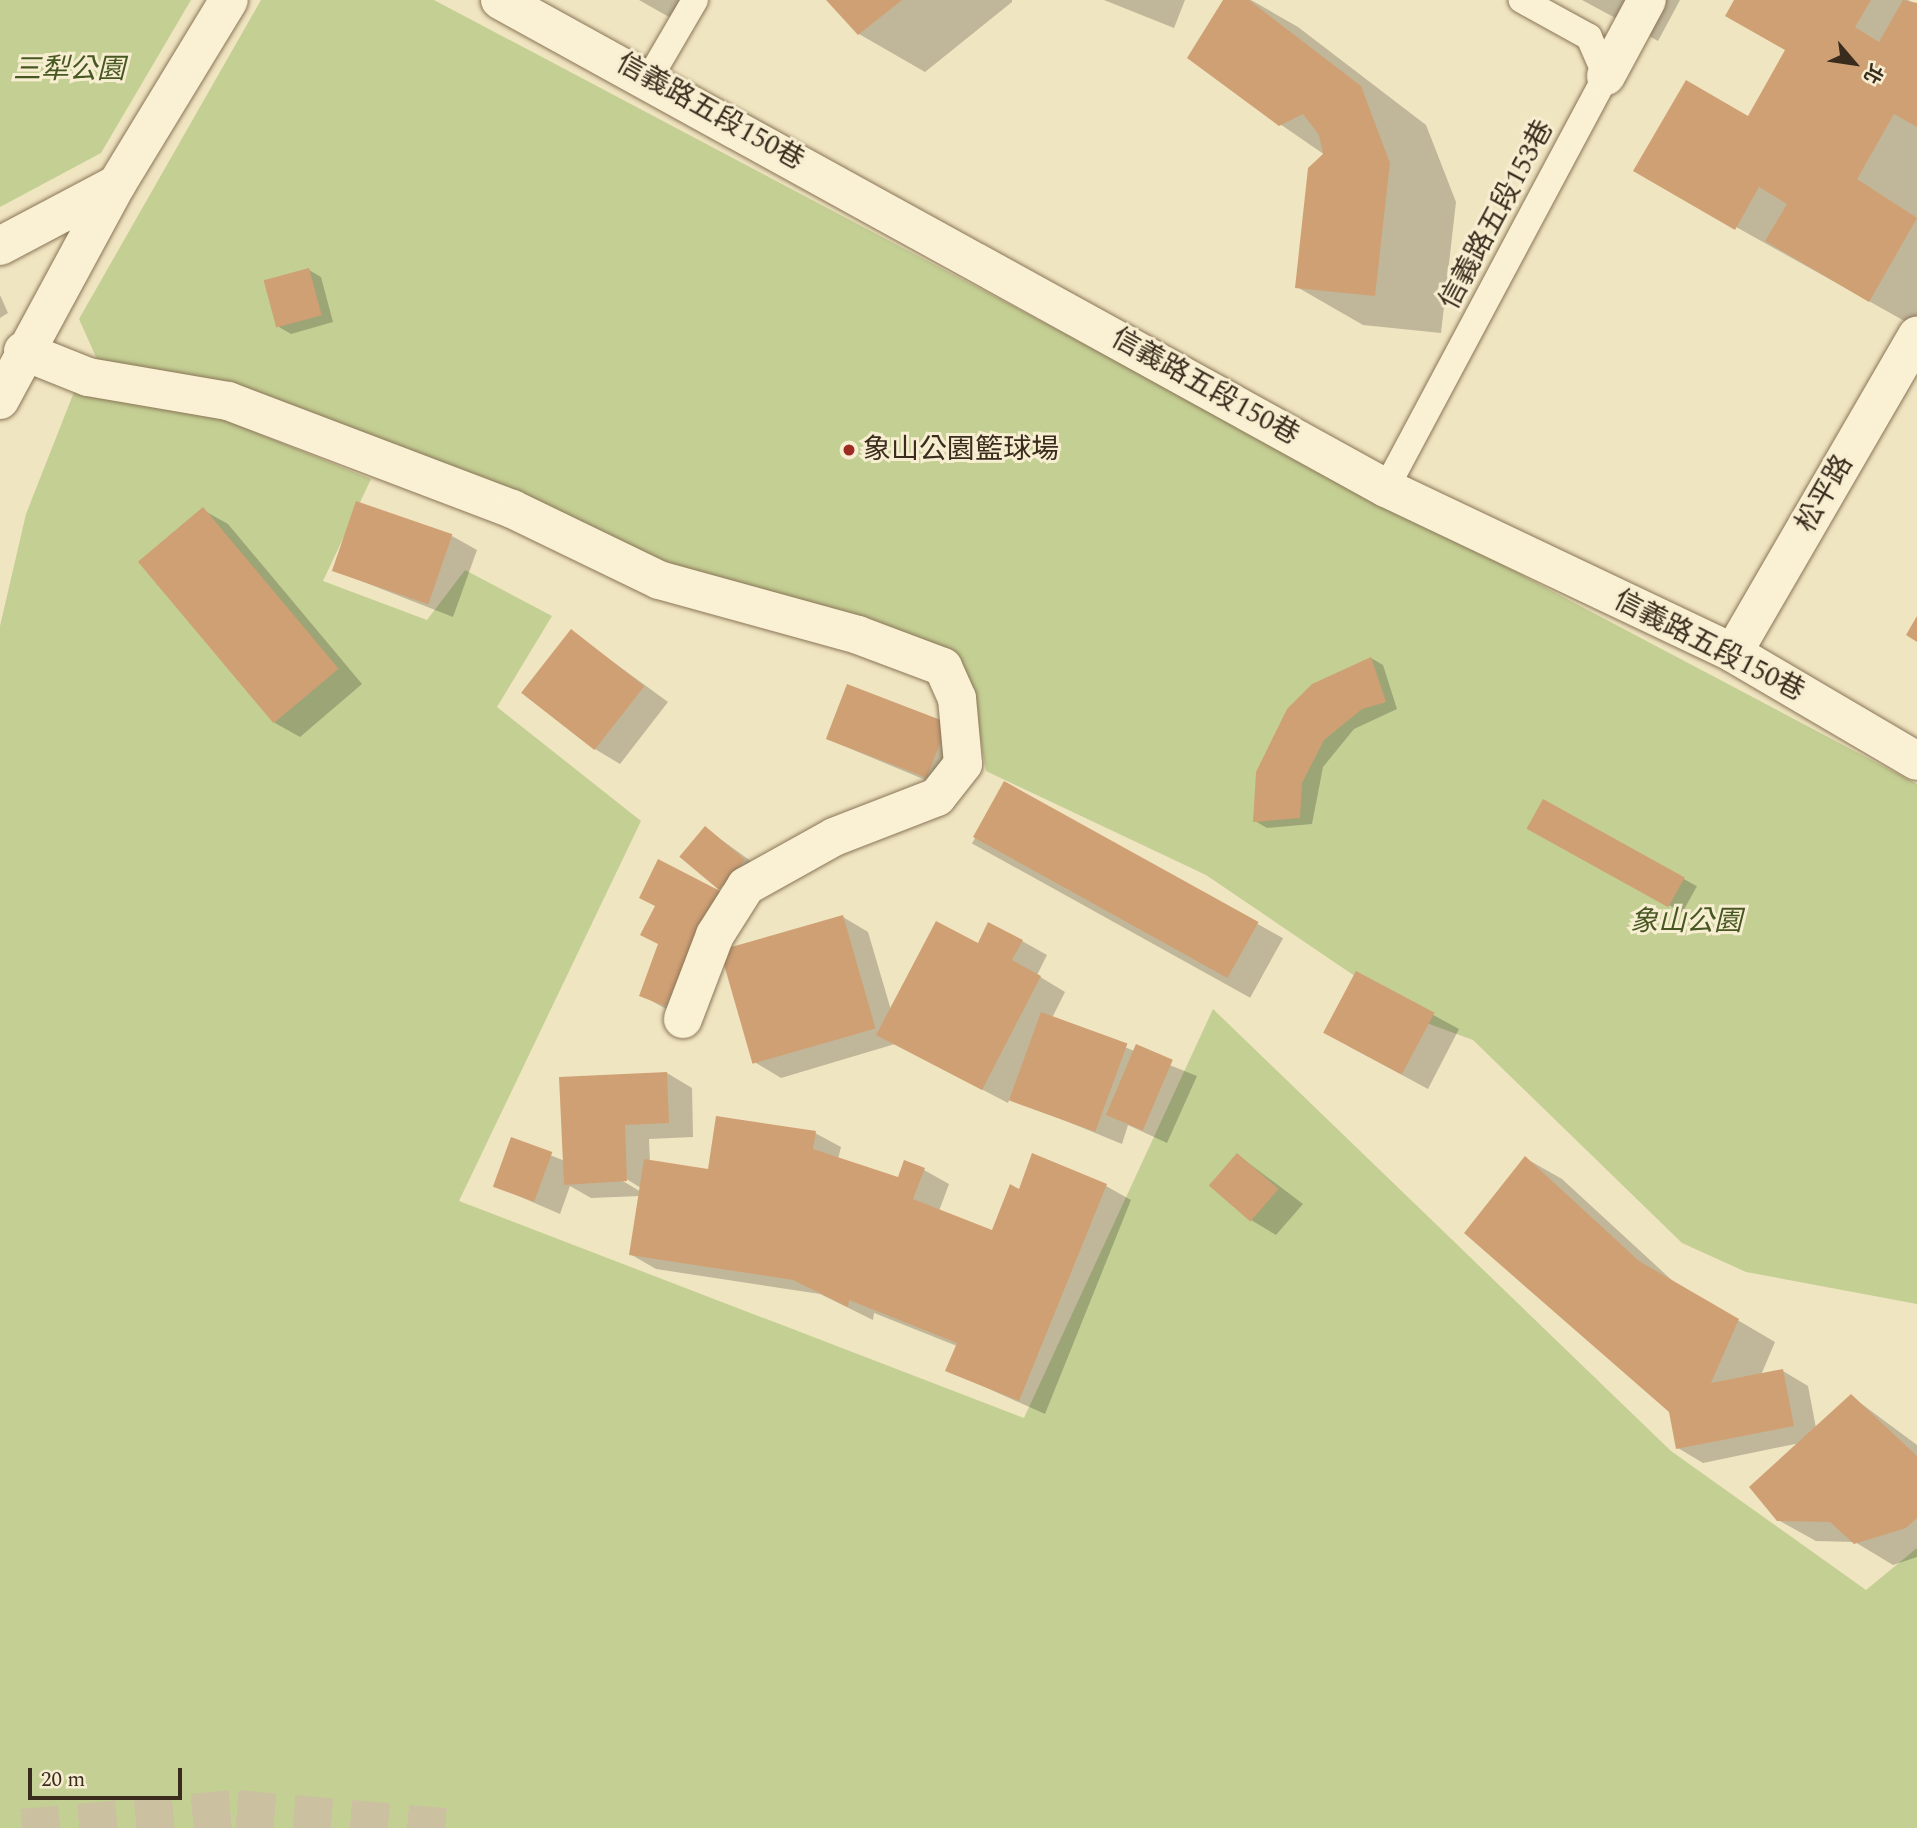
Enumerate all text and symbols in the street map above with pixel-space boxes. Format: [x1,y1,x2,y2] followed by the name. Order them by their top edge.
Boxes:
[1819,28,1889,98] north arrow
[610,46,810,178] street label: 信義路五段150巷
[13,53,125,87] park label: 三犁公園
[1856,58,1890,89] text: 北
[1433,114,1561,316] street label: 信義路五段153巷
[1105,321,1305,453] street label: 信義路五段150巷
[863,433,1059,467] place label: 象山公園籃球場
[841,442,857,458] marker: 象山公園籃球場
[1789,449,1861,539] street label: 松平路
[1608,583,1810,709] street label: 信義路五段150巷
[1630,905,1742,939] park label: 象山公園
[32,1755,186,1799] scale bar
[41,1764,85,1796] text: 20 m

